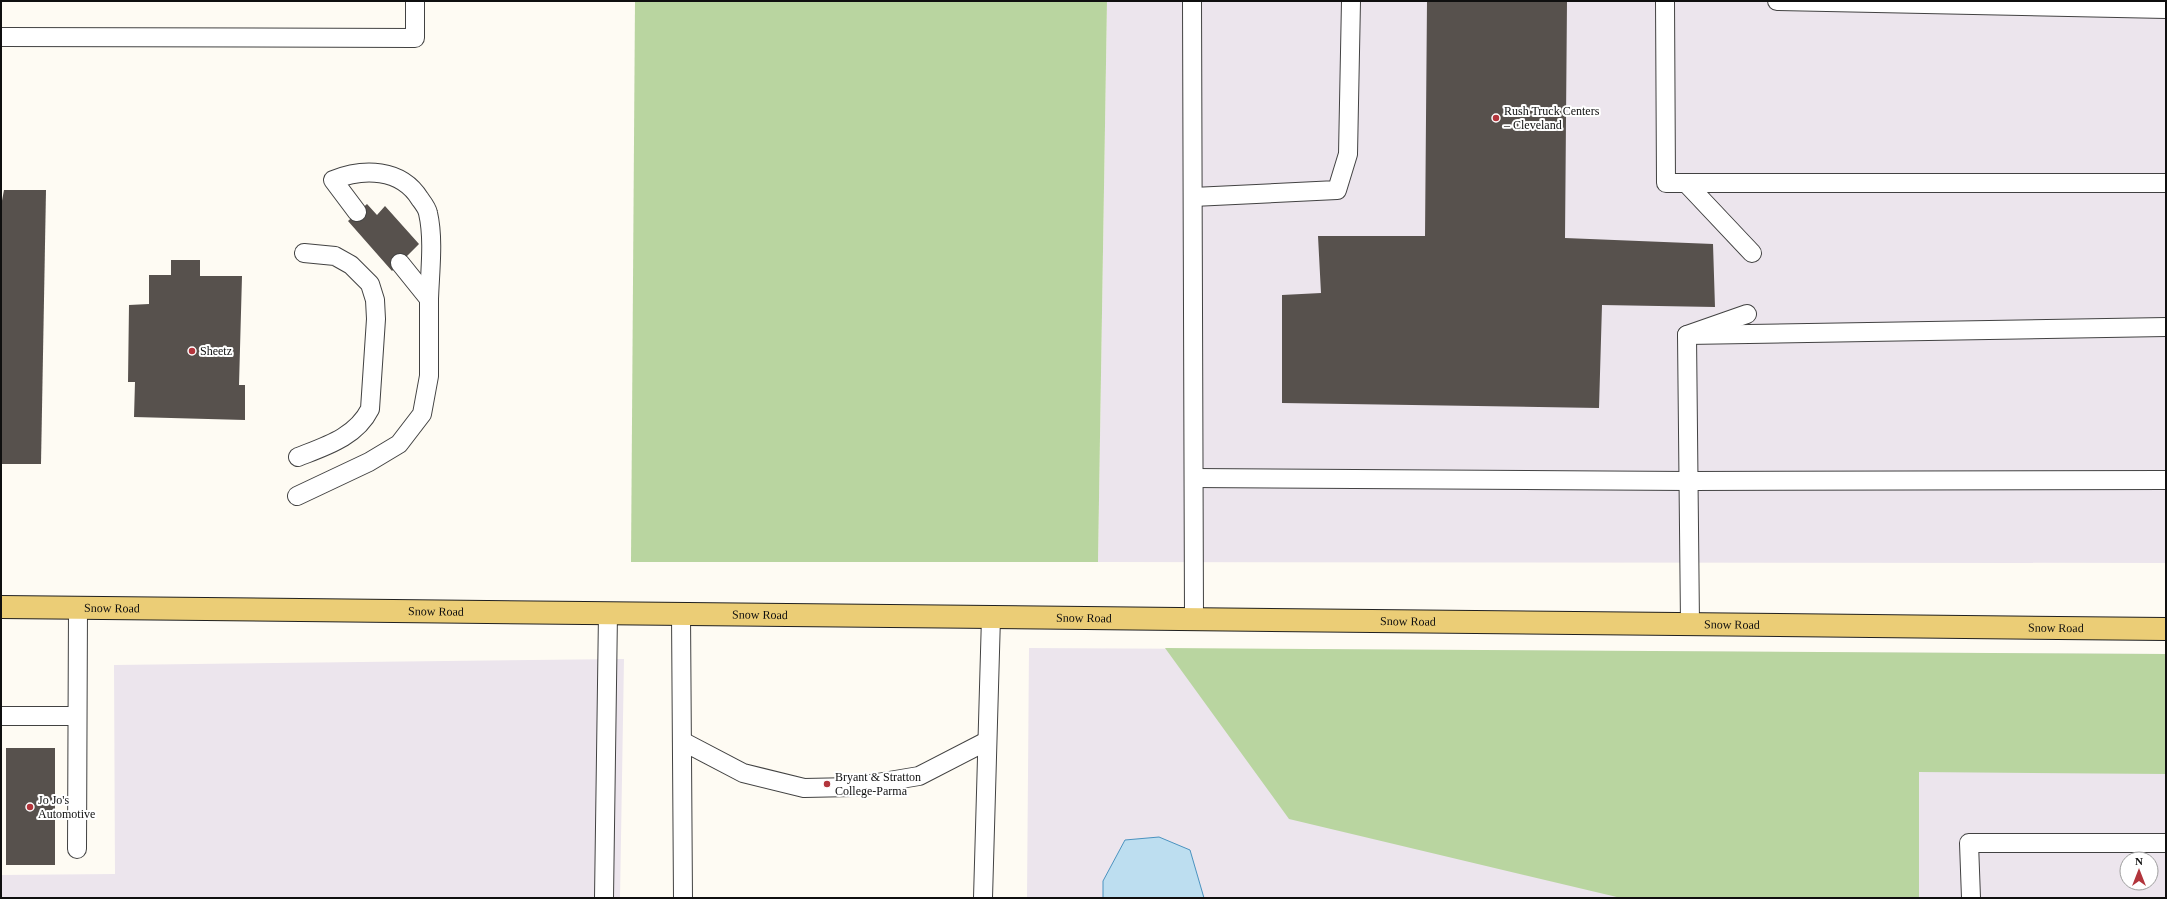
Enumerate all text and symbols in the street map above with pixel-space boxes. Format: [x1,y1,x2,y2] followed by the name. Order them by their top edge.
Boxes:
[1503,104,1600,132] place label: Rush Truck Centers – Cleveland
[1491,113,1501,123] marker: Rush Truck Centers – Cleveland
[200,344,232,358] place label: Sheetz
[187,346,197,356] marker: Sheetz
[84,601,140,615] street label: Snow Road
[408,604,464,619] street label: Snow Road
[732,607,788,622] street label: Snow Road
[1056,611,1112,625] street label: Snow Road
[1380,614,1436,629] street label: Snow Road
[1704,617,1760,632] street label: Snow Road
[2028,621,2084,635] street label: Snow Road
[835,770,921,798] place label: Bryant & Stratton College-Parma
[822,779,832,789] marker: Bryant & Stratton College-Parma
[38,793,95,821] place label: Jo Jo's Automotive
[25,802,35,812] marker: Jo Jo's Automotive
[2119,851,2159,891] north arrow
[2135,855,2143,867] text: N

